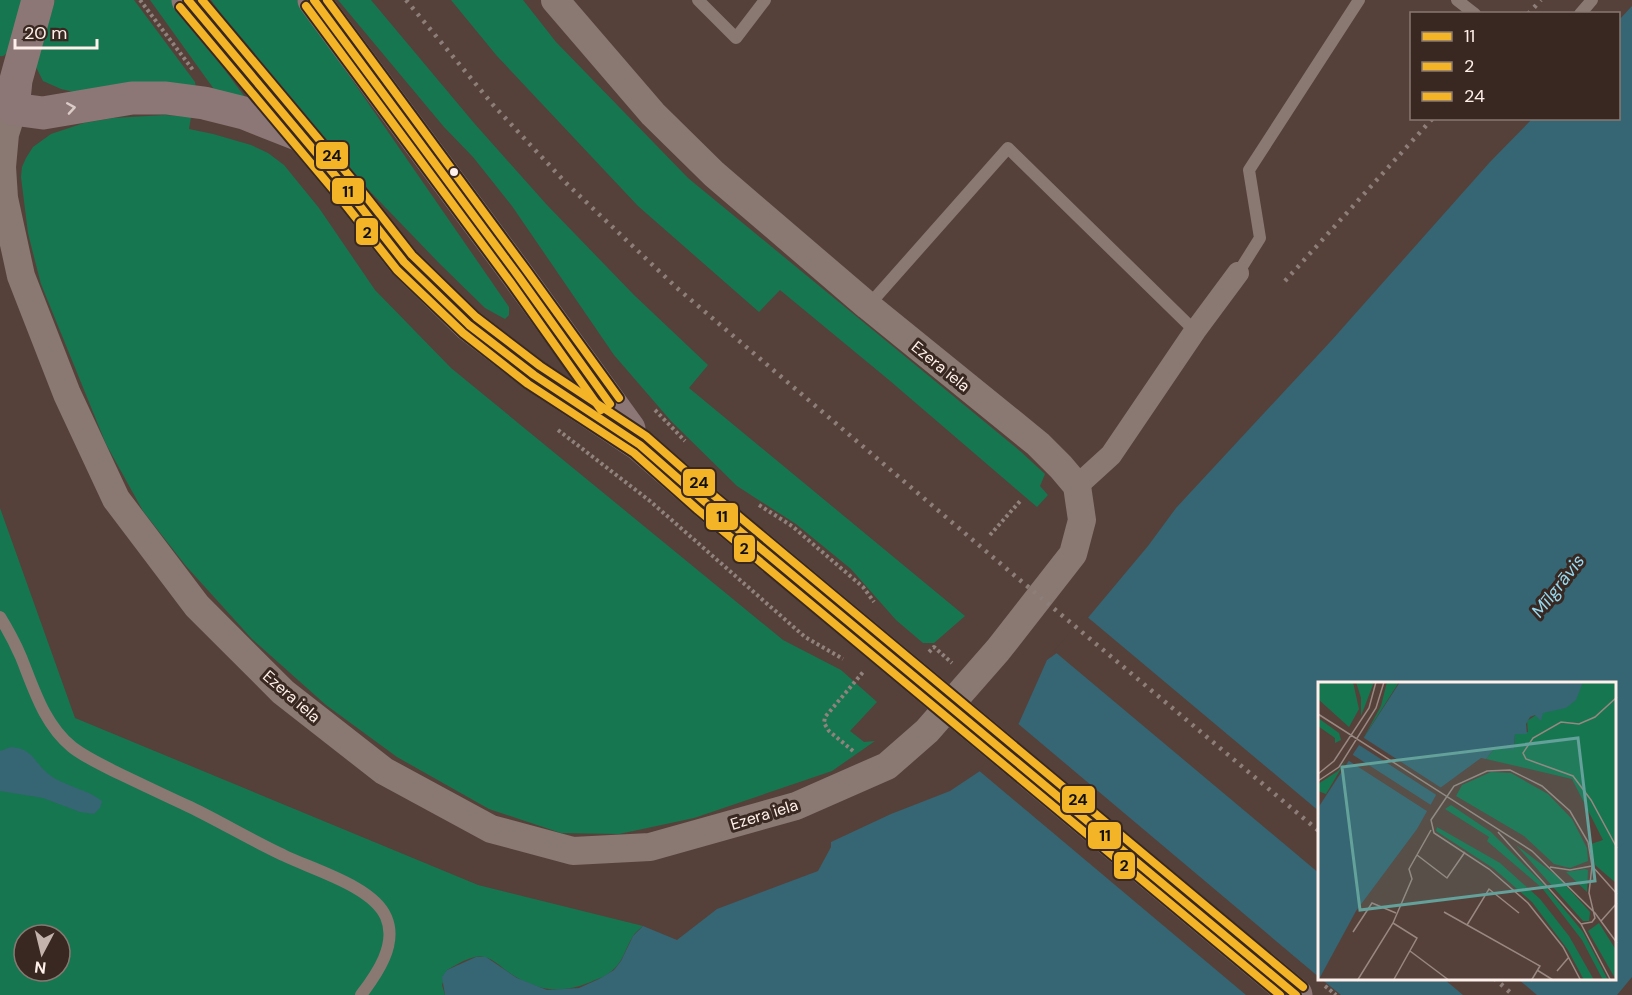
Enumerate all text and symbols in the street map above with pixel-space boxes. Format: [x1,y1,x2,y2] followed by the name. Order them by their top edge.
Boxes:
[15,12,98,50] scale bar
[1410,12,1620,120] legend
[24,21,67,45] text: 20 m
[1464,24,1475,48] text: 11
[1464,54,1474,78] text: 2
[1464,84,1485,108] text: 24
[66,103,75,115] one-way arrow
[315,141,349,170] line badge: 24
[322,145,342,166] text: 24
[448,166,460,178] unlabelled marker
[331,177,365,205] line badge: 11
[342,181,354,202] text: 11
[355,217,379,246] line badge: 2
[362,222,372,243] text: 2
[907,336,974,396] street label: Ezera iela
[682,468,716,497] line badge: 24
[689,472,709,493] text: 24
[705,502,739,531] line badge: 11
[716,506,728,527] text: 11
[733,534,756,563] line badge: 2
[739,538,749,559] text: 2
[1526,549,1590,623] water label: Mīlgrāvis
[259,666,325,727] street label: Ezera iela
[1318,682,1617,980] inset map
[1061,785,1096,814] line badge: 24
[1068,789,1088,810] text: 24
[728,794,800,835] street label: Ezera iela
[1087,821,1122,850] line badge: 11
[1099,825,1111,846] text: 11
[1113,851,1136,880] line badge: 2
[1119,855,1129,876] text: 2
[12,923,72,983] north arrow
[33,956,47,979] text: N

